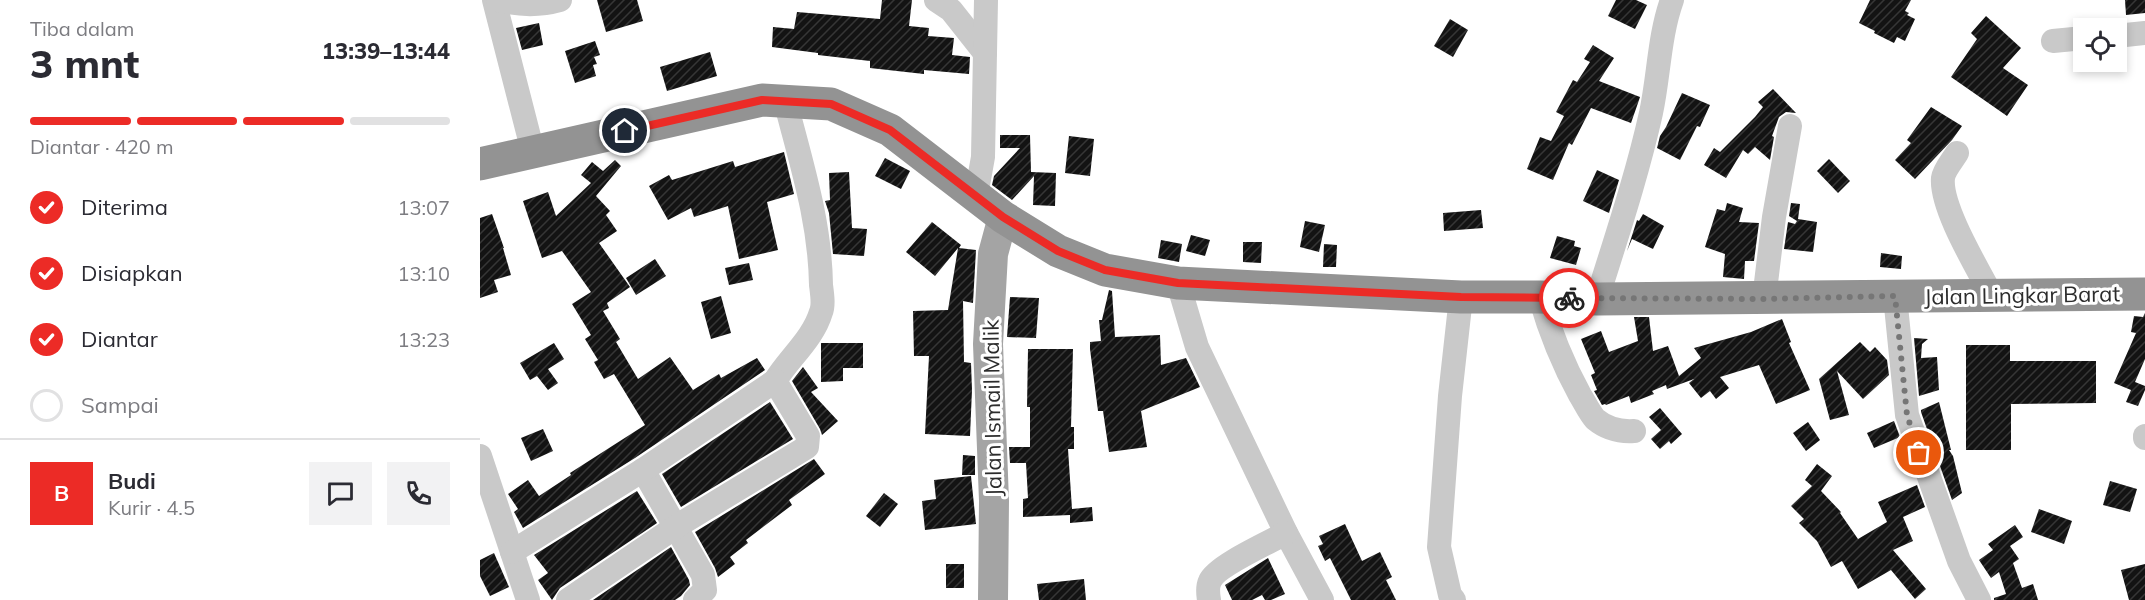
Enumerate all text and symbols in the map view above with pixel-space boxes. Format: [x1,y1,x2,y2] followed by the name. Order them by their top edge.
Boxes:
[30,16,134,41] text: Tiba dalam
[2073,18,2127,72] map controls
[2073,18,2127,72] button: locate
[322,37,450,65] text: 13:39–13:44
[30,39,139,88] text: 3 mnt
[599,105,650,156] pin
[608,114,641,147] icon: home
[30,134,174,159] text: Diantar · 420 m
[30,191,63,224] icon: check
[81,193,168,221] text: Diterima
[397,195,450,220] text: 13:07
[30,257,63,290] icon: check
[81,259,183,287] text: Disiapkan
[397,261,450,286] text: 13:10
[1539,268,1599,328] courier
[1924,279,2121,311] street label: Jalan Lingkar Barat
[1553,282,1586,315] icon: bike
[976,319,1008,497] street label: Jalan Ismail Malik
[30,323,63,356] icon: check
[81,325,158,353] text: Diantar
[397,327,450,352] text: 13:23
[81,391,159,419] text: Sampai
[1893,427,1944,478] pin
[1902,436,1935,469] icon: bag
[309,462,372,525] button: chat
[387,462,450,525] button: phone
[108,467,156,495] text: Budi
[54,479,69,507] text: B
[108,495,195,520] text: Kurir · 4.5

